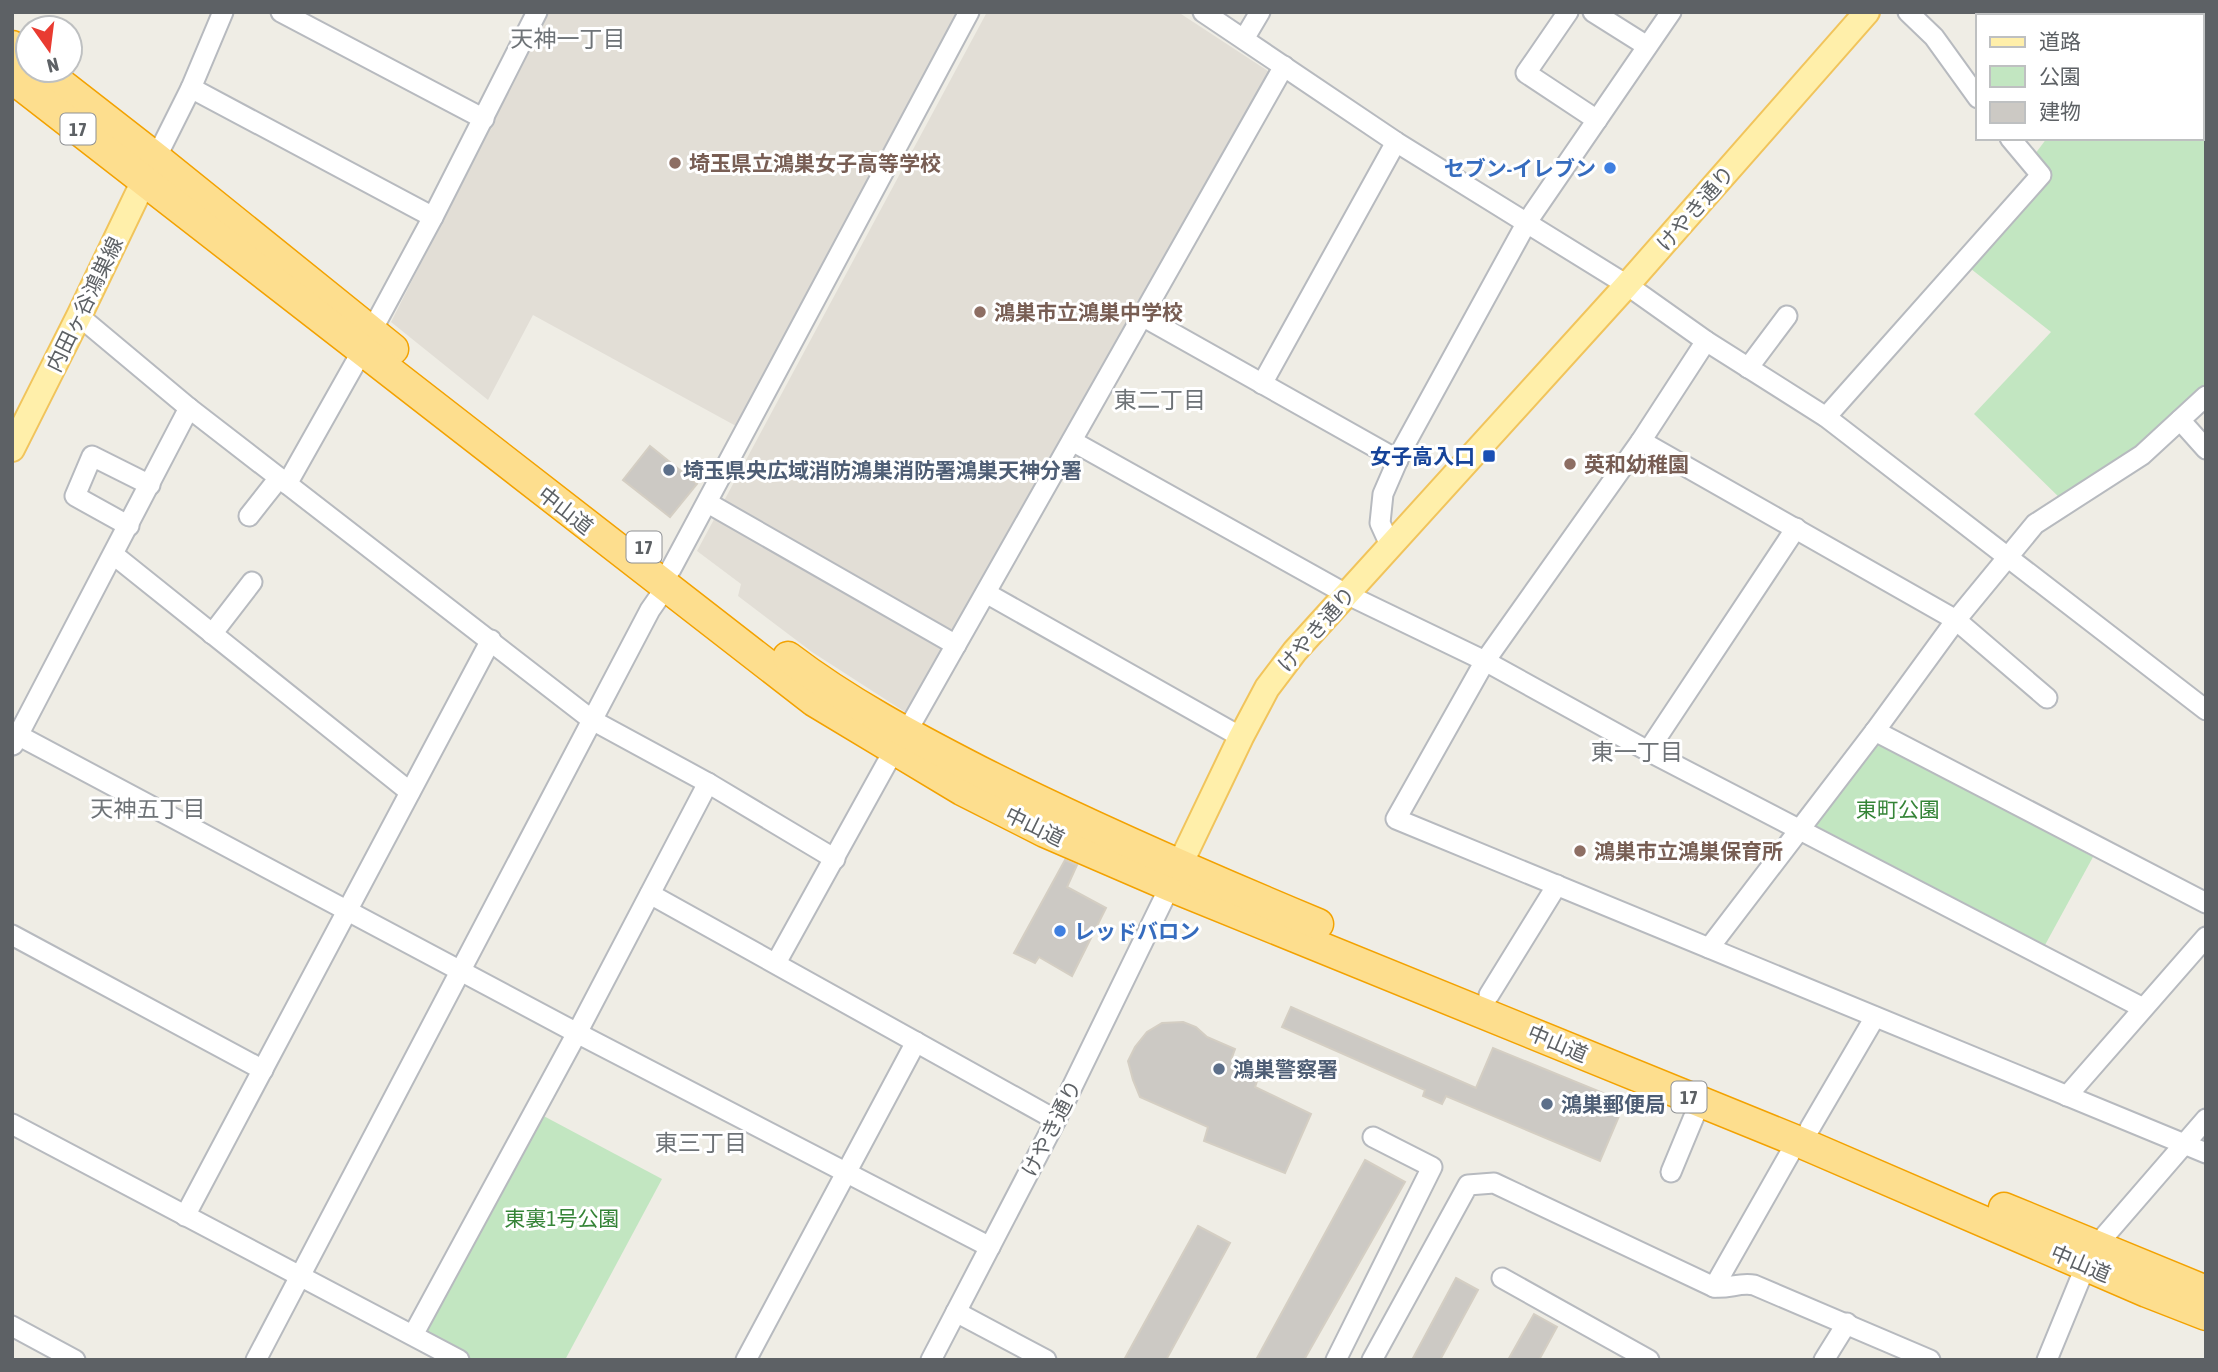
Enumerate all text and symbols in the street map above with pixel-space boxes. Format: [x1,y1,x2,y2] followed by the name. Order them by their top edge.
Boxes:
[14,14,84,84] north arrow
[1976,14,2204,140] legend
[511,26,626,52] district label: 天神一丁目
[2039,29,2081,53] text: 道路
[45,53,61,78] text: N
[2039,64,2081,88] text: 公園
[2039,99,2081,123] text: 建物
[60,113,96,144] road number: 17
[689,151,941,175] place label: 埼玉県立鴻巣女子高等学校
[667,155,683,171] marker: 埼玉県立鴻巣女子高等学校
[1444,156,1596,180] place label: セブン-イレブン
[1602,160,1618,176] marker: セブン-イレブン
[1652,161,1738,255] street label: けやき通り
[41,233,127,375] street label: 内田ヶ谷鴻巣線
[994,300,1183,324] place label: 鴻巣市立鴻巣中学校
[972,304,988,320] marker: 鴻巣市立鴻巣中学校
[1114,387,1206,413] district label: 東二丁目
[1370,444,1475,468] place label: 女子高入口
[1481,448,1497,464] marker: 女子高入口
[1584,452,1689,476] place label: 英和幼稚園
[1562,456,1578,472] marker: 英和幼稚園
[683,458,1082,482] place label: 埼玉県央広域消防鴻巣消防署鴻巣天神分署
[661,462,677,478] marker: 埼玉県央広域消防鴻巣消防署鴻巣天神分署
[534,481,598,539] street label: 中山道
[626,532,662,562] road number: 17
[1273,582,1359,676] street label: けやき通り
[1591,739,1683,765] district label: 東一丁目
[91,796,206,822] district label: 天神五丁目
[1856,797,1940,821] park label: 東町公園
[1001,801,1069,851] street label: 中山道
[1594,839,1783,863] place label: 鴻巣市立鴻巣保育所
[1572,843,1588,859] marker: 鴻巣市立鴻巣保育所
[1074,919,1200,943] place label: レッドバロン
[1052,923,1068,939] marker: レッドバロン
[1524,1020,1592,1066] street label: 中山道
[1233,1057,1338,1081] place label: 鴻巣警察署
[1211,1061,1227,1077] marker: 鴻巣警察署
[1016,1076,1086,1180] street label: けやき通り
[1672,1082,1706,1112] road number: 17
[1561,1092,1666,1116] place label: 鴻巣郵便局
[1539,1096,1555,1112] marker: 鴻巣郵便局
[655,1130,747,1156] district label: 東三丁目
[505,1206,619,1230] park label: 東裏1号公園
[2047,1240,2115,1286] street label: 中山道

